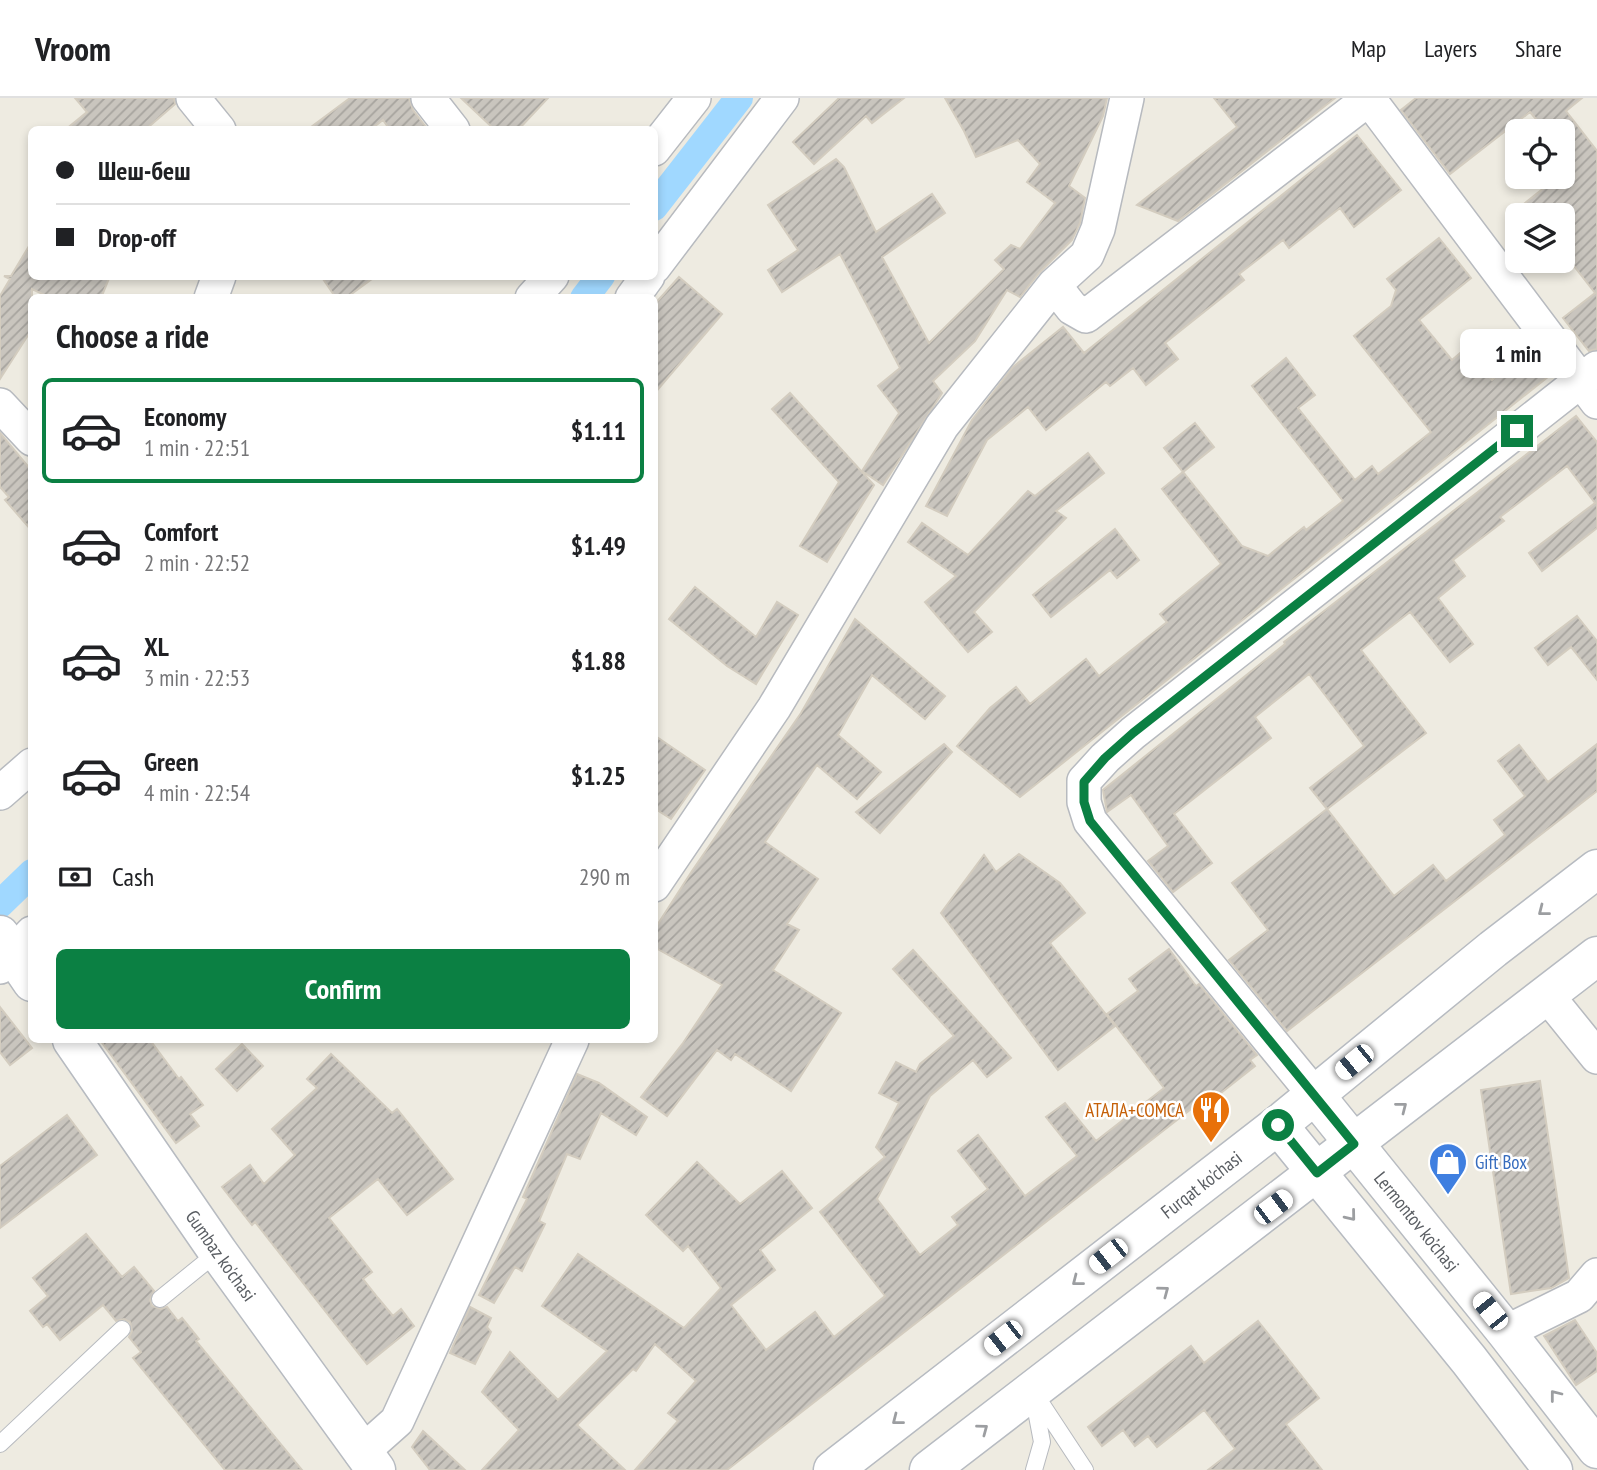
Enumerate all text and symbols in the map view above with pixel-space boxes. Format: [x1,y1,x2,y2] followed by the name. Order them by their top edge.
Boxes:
[35,27,111,70] text: Vroom
[1351,33,1386,64] text: Map
[1424,33,1477,64] text: Layers
[1515,33,1562,64] text: Share
[1505,119,1575,273] map controls
[1505,119,1575,189] button: locate
[98,154,191,187] text: Шеш-беш
[1505,203,1575,273] button: layers
[98,221,176,254] text: Drop-off
[56,315,209,357] text: Choose a ride
[1459,330,1575,378] callout: 1 min
[1495,339,1541,368] text: 1 min
[60,399,123,462] icon: car
[144,400,226,433] text: Economy
[571,414,626,447] text: $1.11
[1501,415,1533,447] route end
[144,433,250,462] text: 1 min · 22:51
[60,514,123,577] icon: car
[144,515,218,548] text: Comfort
[571,529,626,562] text: $1.49
[144,548,250,577] text: 2 min · 22:52
[60,629,123,692] icon: car
[144,630,169,663] text: XL
[571,644,626,677] text: $1.88
[144,663,250,692] text: 3 min · 22:53
[60,744,123,807] icon: car
[144,745,199,778] text: Green
[571,759,626,792] text: $1.25
[144,778,250,807] text: 4 min · 22:54
[56,858,94,896] icon: cash
[112,860,154,893] text: Cash
[579,862,630,891] text: 290 m
[1538,902,1551,915] one-way arrow
[56,949,630,1029] button: Confirm
[1332,1041,1377,1083] car
[1190,1089,1232,1144] restaurant icon: АТАЛА+СОМСА
[1085,1098,1184,1122] place label: АТАЛА+СОМСА
[1394,1103,1407,1115] one-way arrow
[1262,1109,1294,1141] route start
[1427,1141,1469,1196] shop icon: Gift Box
[1156,1146,1247,1223] street label: Furqat ko'chasi
[1475,1150,1527,1174] place label: Gift Box
[1369,1166,1465,1277] street label: Lermontov ko’chasi
[1250,1186,1297,1228] car
[181,1205,262,1306] street label: Gumbaz ko'chasi
[1343,1208,1356,1220] one-way arrow
[1085,1235,1132,1277] car
[1072,1272,1085,1285] one-way arrow
[1156,1286,1169,1299] one-way arrow
[1469,1288,1512,1334] car
[980,1317,1027,1359] car
[1551,1390,1564,1403] one-way arrow
[893,1412,905,1425] one-way arrow
[975,1424,988,1437] one-way arrow

